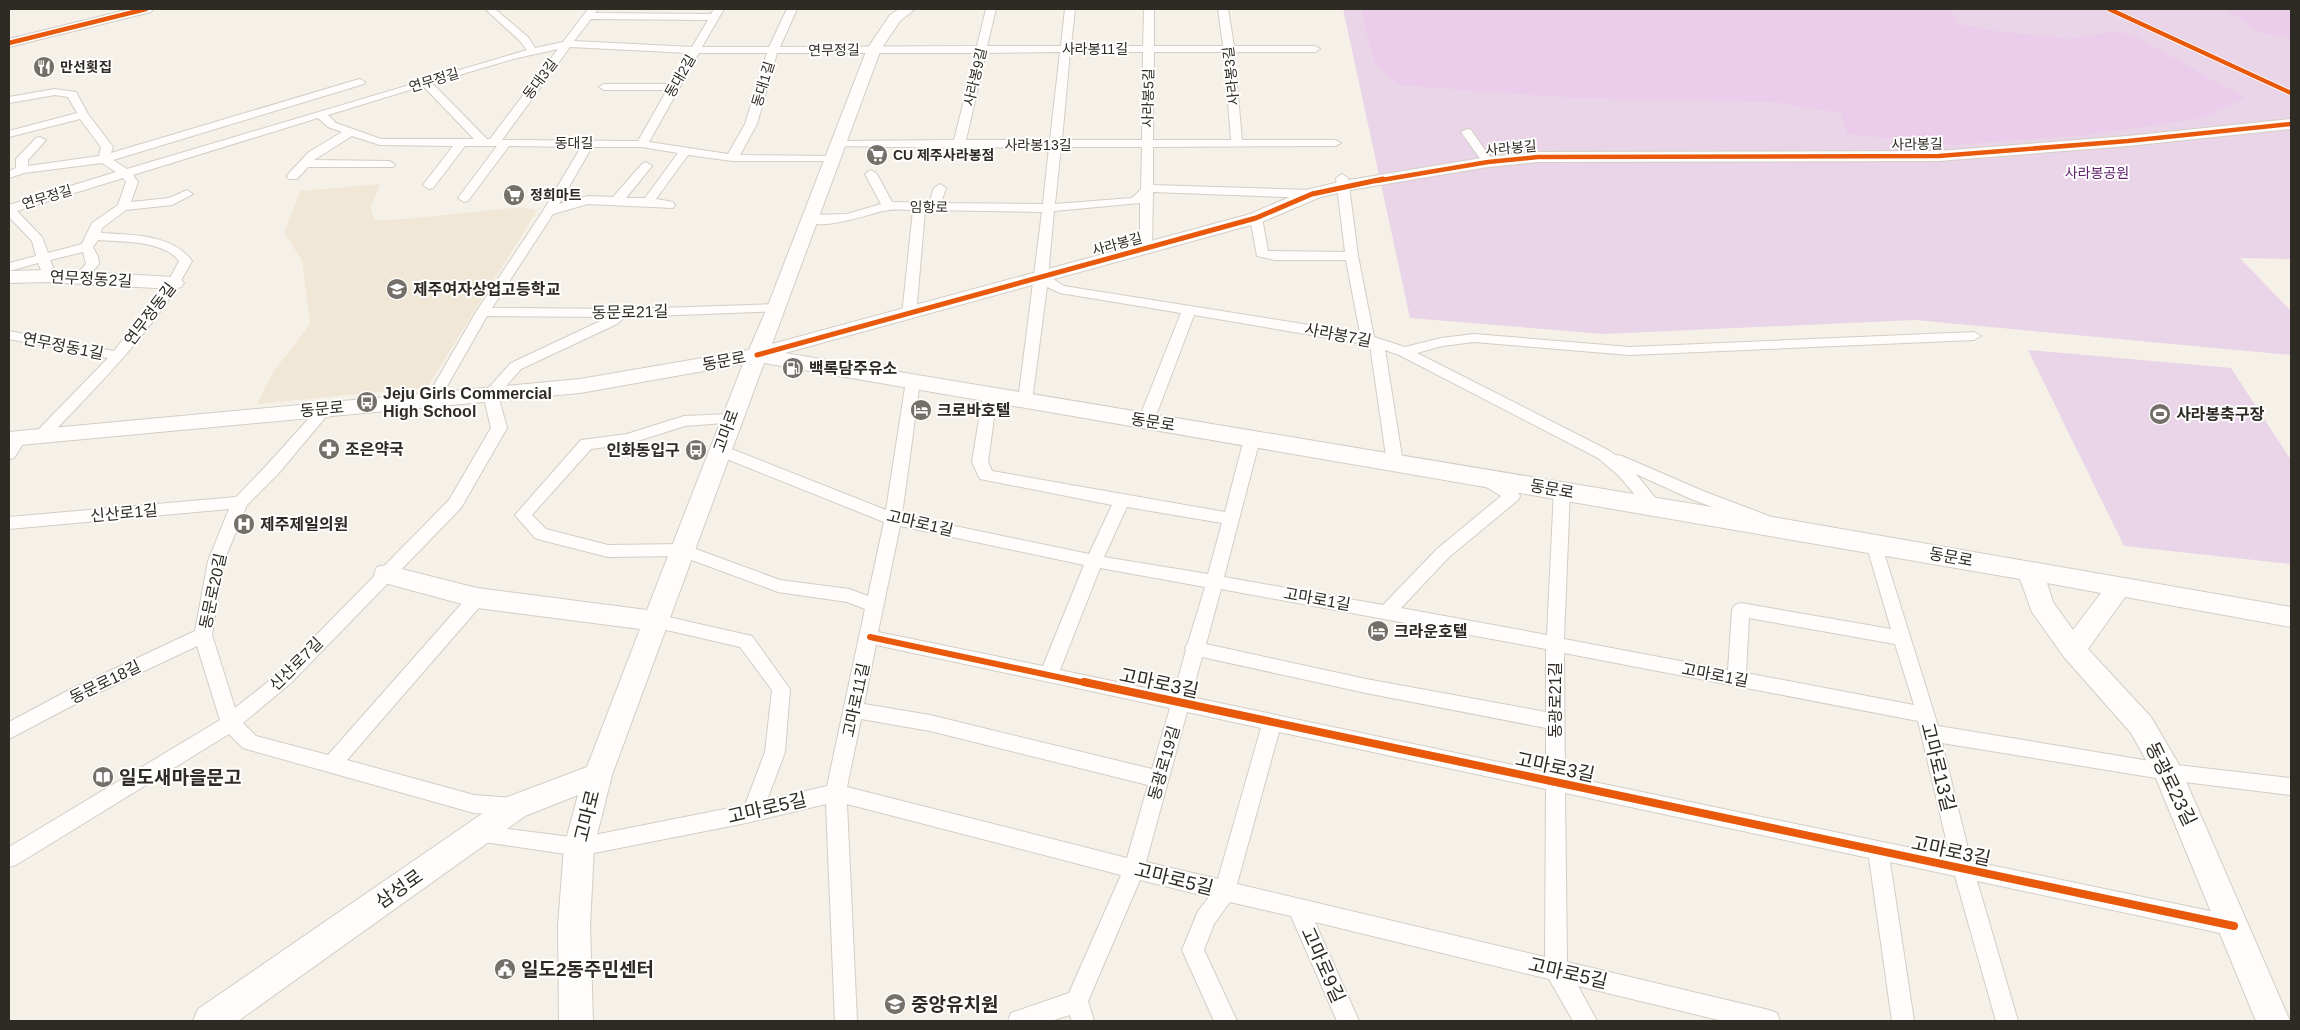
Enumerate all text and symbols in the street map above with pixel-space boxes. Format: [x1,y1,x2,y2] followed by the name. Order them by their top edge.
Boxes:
[1062,41,1128,57] street label: 사라봉11길
[808,42,860,58] street label: 연무정길
[961,46,989,108] street label: 사라봉9길
[1220,46,1242,106] street label: 사라봉3길
[661,52,699,100] street label: 동대2길
[32,55,56,79] restaurant icon: 만선횟집
[520,56,560,102] street label: 동대3길
[60,59,112,75] place label: 만선횟집
[749,59,777,109] street label: 동대1길
[407,65,461,95] street label: 연무정길
[1139,68,1157,128] street label: 사라봉5길
[555,135,593,151] street label: 동대길
[1891,136,1943,152] street label: 사라봉길
[1004,137,1072,153] street label: 사라봉13길
[1485,138,1537,158] street label: 사라봉길
[865,143,889,167] supermarket icon: CU 제주사라봉점
[893,147,994,163] place label: CU 제주사라봉점
[2065,165,2129,181] park label: 사라봉공원
[20,182,74,212] street label: 연무정길
[502,183,526,207] supermarket icon: 정희마트
[530,187,582,203] place label: 정희마트
[910,199,949,215] street label: 임항로
[1090,230,1144,258] street label: 사라봉길
[49,268,133,290] street label: 연무정동2길
[385,277,409,301] school or university icon: 제주여자상업고등학교
[121,279,179,349] street label: 연무정동길
[413,280,560,298] place label: 제주여자상업고등학교
[592,303,668,321] street label: 동문로21길
[1303,320,1373,350] street label: 사라봉7길
[21,330,105,362] street label: 연무정동1길
[701,348,748,374] street label: 동문로
[781,356,805,380] fuel station icon: 백록담주유소
[809,360,898,377] place label: 백록담주유소
[383,385,552,420] place label: Jeju Girls Commercial High School
[355,390,379,414] bus stop icon: Jeju Girls Commercial High School
[909,398,933,422] hotel icon: 크로바호텔
[299,399,345,419] street label: 동문로
[937,402,1011,419] place label: 크로바호텔
[2148,402,2172,426] sports icon: 사라봉축구장
[2176,406,2265,423] place label: 사라봉축구장
[710,407,742,455] street label: 고마로
[1130,410,1176,434] street label: 동문로
[317,437,341,461] pharmacy icon: 조은약국
[684,438,708,462] bus stop icon: 인화동입구
[345,441,404,458] place label: 조은약국
[606,442,680,459] place label: 인화동입구
[1529,477,1575,501] street label: 동문로
[89,502,159,524] street label: 신산로1길
[885,507,955,539] street label: 고마로1길
[232,512,256,536] hospital icon: 제주제일의원
[260,516,348,533] place label: 제주제일의원
[1928,545,1974,569] street label: 동문로
[197,552,229,630] street label: 동문로20길
[1282,585,1352,613] street label: 고마로1길
[1366,619,1390,643] hotel icon: 크라운호텔
[1394,623,1468,640] place label: 크라운호텔
[266,634,326,694] street label: 신산로7길
[67,658,143,706] street label: 동문로18길
[1680,660,1750,690] street label: 고마로1길
[840,661,872,739] street label: 고마로11길
[1547,662,1564,738] street label: 동광로21길
[1117,664,1201,702] street label: 고마로3길
[1917,720,1959,814] street label: 고마로13길
[1145,724,1183,802] street label: 동광로19길
[2142,738,2200,830] street label: 동광로23길
[1513,748,1597,786] street label: 고마로3길
[91,765,115,789] library icon: 일도새마을문고
[119,767,241,788] place label: 일도새마을문고
[570,788,604,844] street label: 고마로
[725,789,809,827] street label: 고마로5길
[1909,832,1993,870] street label: 고마로3길
[1132,859,1216,899] street label: 고마로5길
[371,865,427,913] street label: 삼성로
[1297,924,1349,1006] street label: 고마로9길
[1526,954,1610,992] street label: 고마로5길
[493,957,517,981] public building icon: 일도2동주민센터
[521,959,654,980] place label: 일도2동주민센터
[883,992,907,1016] school or university icon: 중앙유치원
[911,994,998,1015] place label: 중앙유치원

